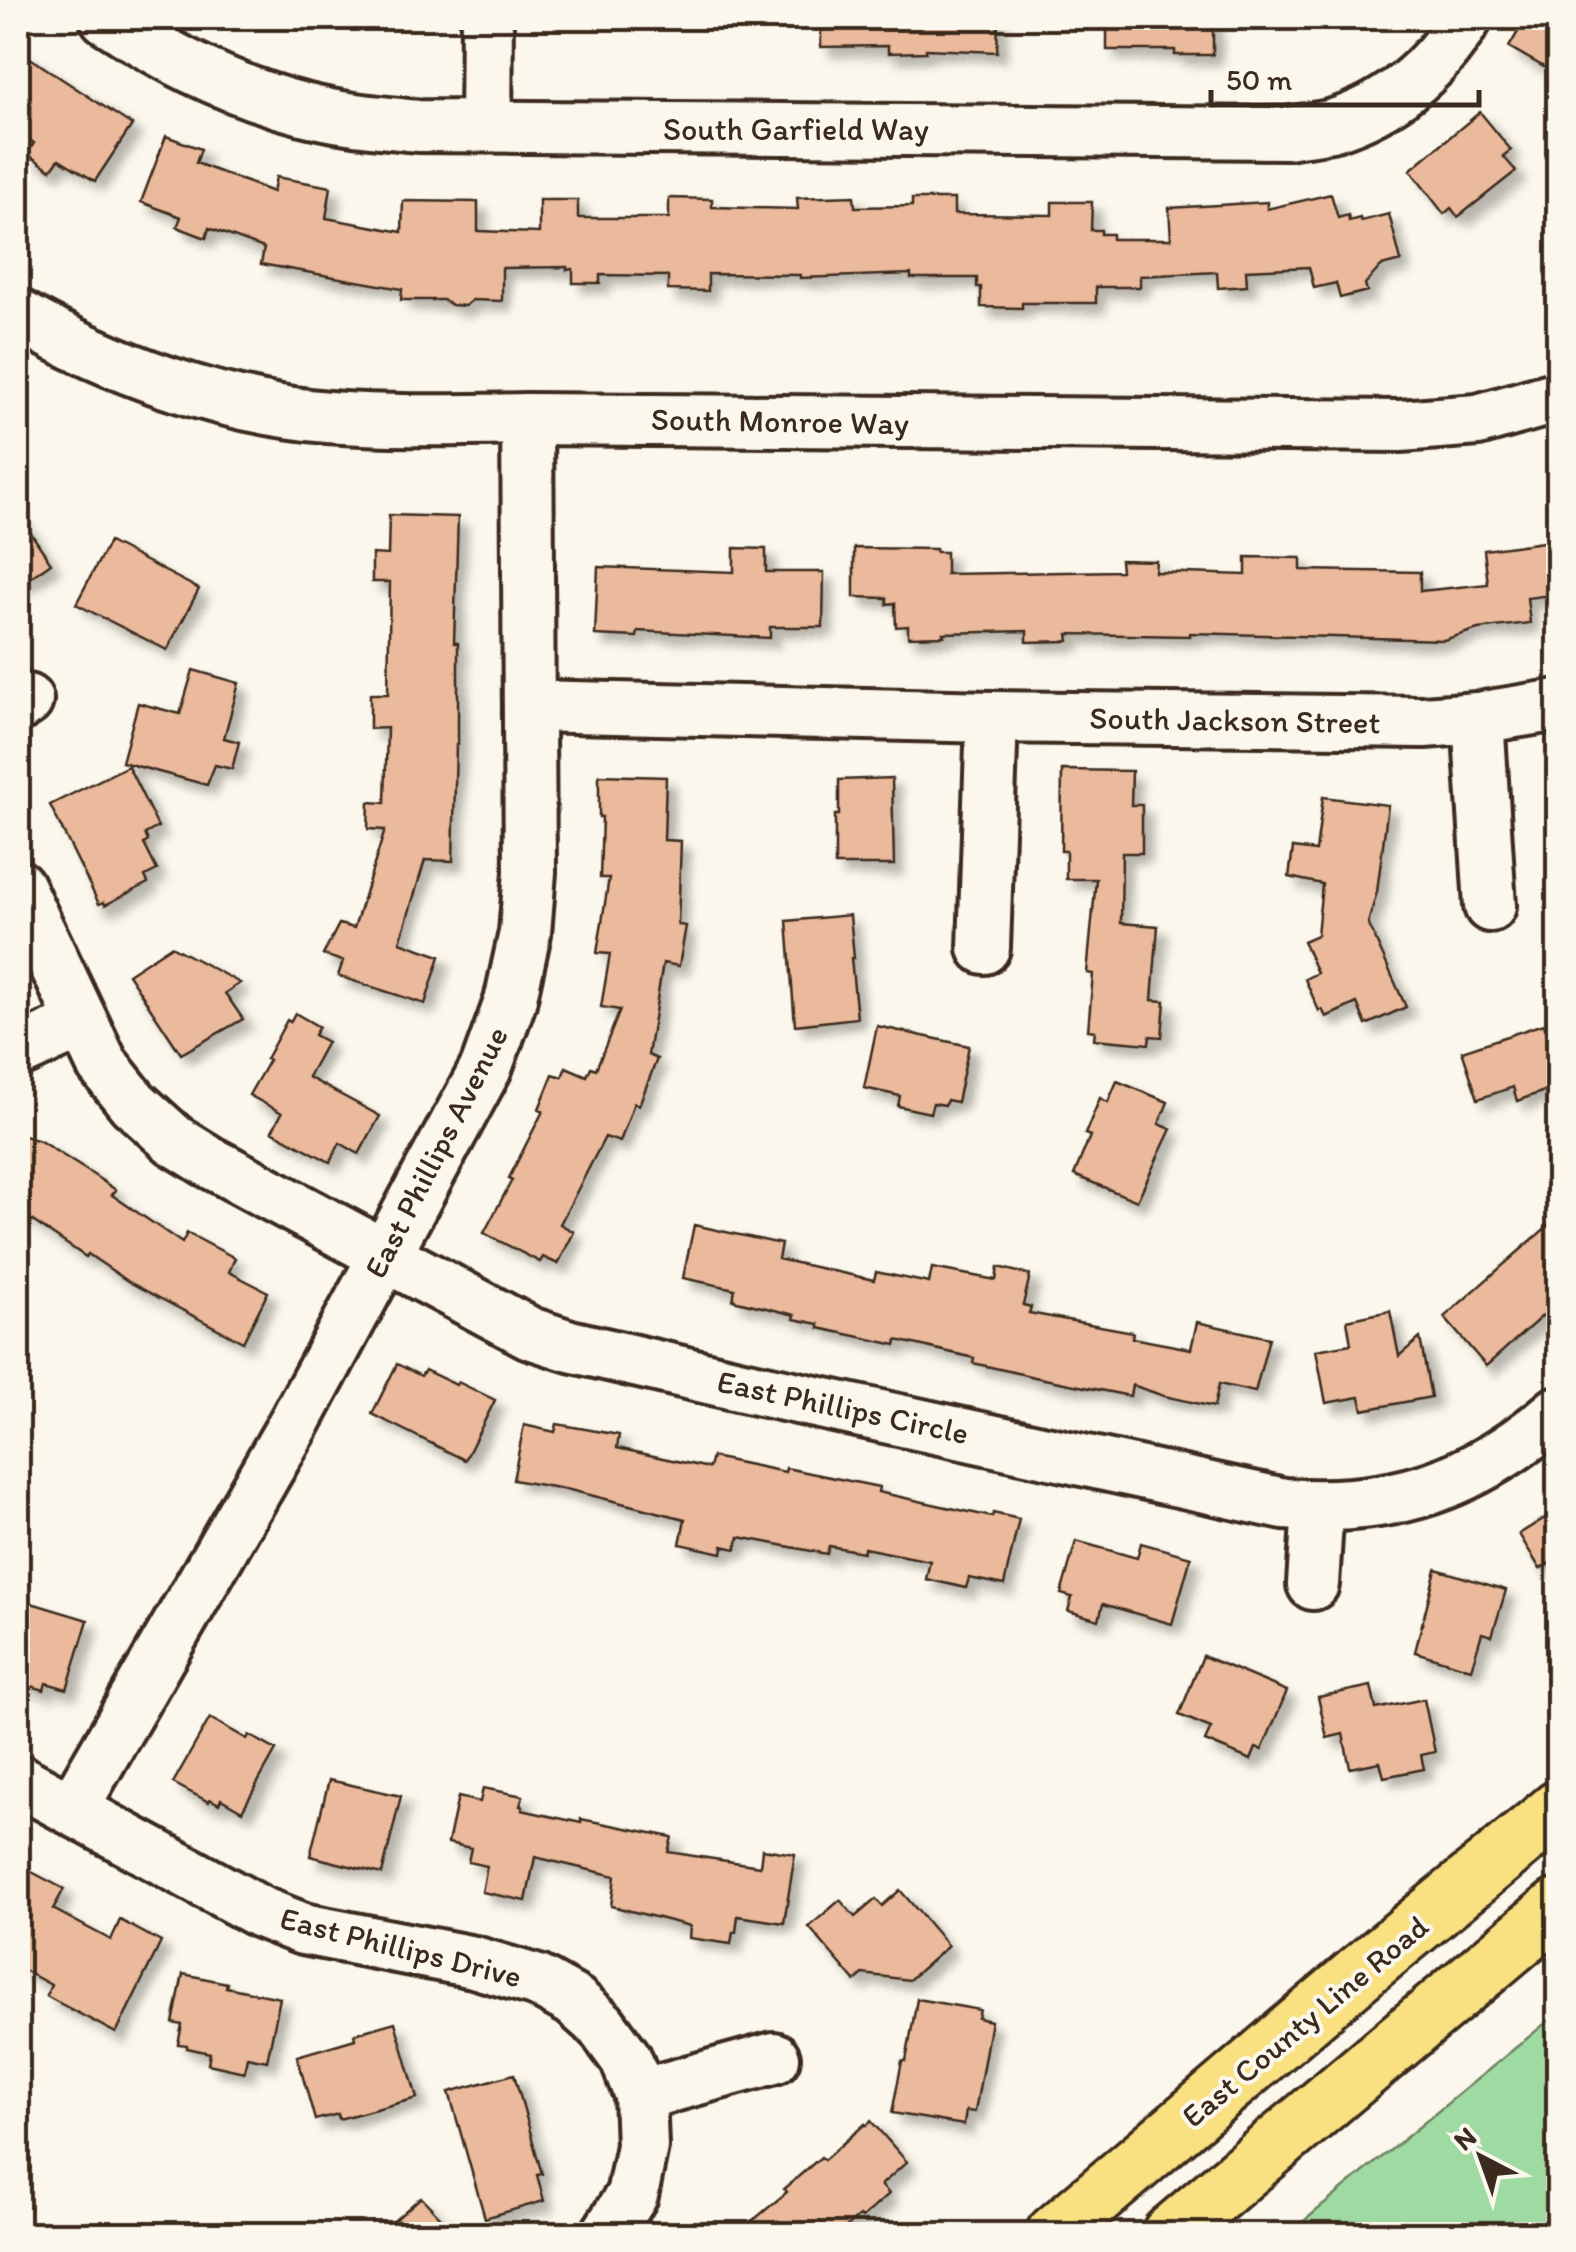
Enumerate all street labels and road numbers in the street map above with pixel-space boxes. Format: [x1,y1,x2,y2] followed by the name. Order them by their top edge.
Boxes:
[663,110,929,148] street label: South Garfield Way
[651,400,909,442] street label: South Monroe Way
[1089,698,1381,742] street label: South Jackson Street
[356,1020,516,1284] street label: East Phillips Avenue
[714,1362,972,1452] street label: East Phillips Circle
[276,1899,526,1995] street label: East Phillips Drive
[1174,1907,1436,2135] street label: East County Line Road

